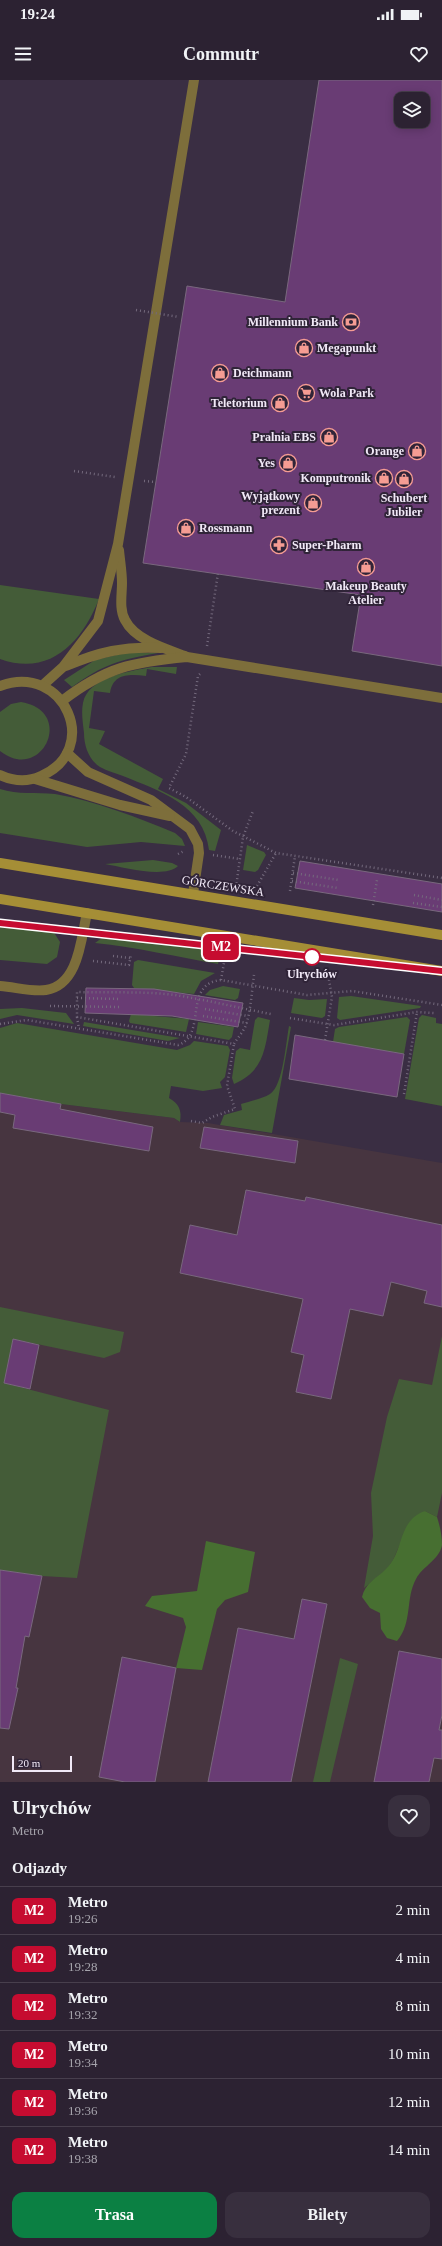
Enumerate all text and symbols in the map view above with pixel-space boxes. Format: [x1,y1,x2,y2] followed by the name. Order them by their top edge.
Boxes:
[20,6,55,22] text: 19:24
[12,43,34,65] icon: menu
[408,43,430,65] icon: heart
[183,44,259,64] text: Commutr
[394,92,430,128] map controls
[394,92,430,128] button: layers
[341,312,361,332] bank icon: Millennium Bank
[248,315,338,329] place label: Millennium Bank
[294,338,314,358] shop icon: Megapunkt
[317,341,376,355] place label: Megapunkt
[210,363,230,383] shop icon: Deichmann
[233,366,292,380] place label: Deichmann
[296,383,316,403] supermarket icon: Wola Park
[319,386,374,400] place label: Wola Park
[270,393,290,413] shop icon: Teletorium
[211,396,267,410] place label: Teletorium
[319,427,339,447] shop icon: Pralnia EBS
[252,430,316,444] place label: Pralnia EBS
[407,441,427,461] shop icon: Orange
[365,444,405,458] place label: Orange
[278,453,298,473] shop icon: Yes
[258,456,275,470] place label: Yes
[374,468,394,488] shop icon: Komputronik
[394,469,414,489] shop icon: Schubert Jubiler
[301,471,371,485] place label: Komputronik
[241,489,300,517] place label: Wyjątkowy prezent
[381,491,427,519] place label: Schubert Jubiler
[303,493,323,513] shop icon: Wyjątkowy prezent
[176,518,196,538] shop icon: Rossmann
[199,521,253,535] place label: Rossmann
[269,535,289,555] pharmacy icon: Super-Pharm
[292,538,362,552] place label: Super-Pharm
[356,557,376,577] shop icon: Makeup Beauty Atelier
[325,579,407,607] place label: Makeup Beauty Atelier
[181,873,266,899] street label: GÓRCZEWSKA
[203,934,239,960] line badge: M2
[211,939,231,954] text: M2
[303,948,321,966] marker: Ulrychów
[287,967,337,981] place label: Ulrychów
[12,1754,72,1773] scale bar
[18,1757,40,1769] text: 20 m
[388,1795,430,1837] button: heart
[12,1797,91,1818] text: Ulrychów
[12,1823,44,1838] text: Metro
[12,1860,67,1876] text: Odjazdy
[68,1894,108,1910] text: Metro
[395,1902,430,1918] text: 2 min
[24,1903,44,1918] text: M2
[68,1911,98,1926] text: 19:26
[68,1942,108,1958] text: Metro
[395,1950,430,1966] text: 4 min
[24,1951,44,1966] text: M2
[68,1959,98,1974] text: 19:28
[68,1990,108,2006] text: Metro
[395,1998,430,2014] text: 8 min
[24,1999,44,2014] text: M2
[68,2007,98,2022] text: 19:32
[68,2038,108,2054] text: Metro
[388,2046,430,2062] text: 10 min
[24,2047,44,2062] text: M2
[68,2055,98,2070] text: 19:34
[68,2086,108,2102] text: Metro
[388,2094,430,2110] text: 12 min
[24,2095,44,2110] text: M2
[68,2103,98,2118] text: 19:36
[68,2134,108,2150] text: Metro
[388,2142,430,2158] text: 14 min
[24,2143,44,2158] text: M2
[68,2151,98,2166] text: 19:38
[12,2192,217,2238] button: Trasa
[225,2192,430,2238] button: Bilety

